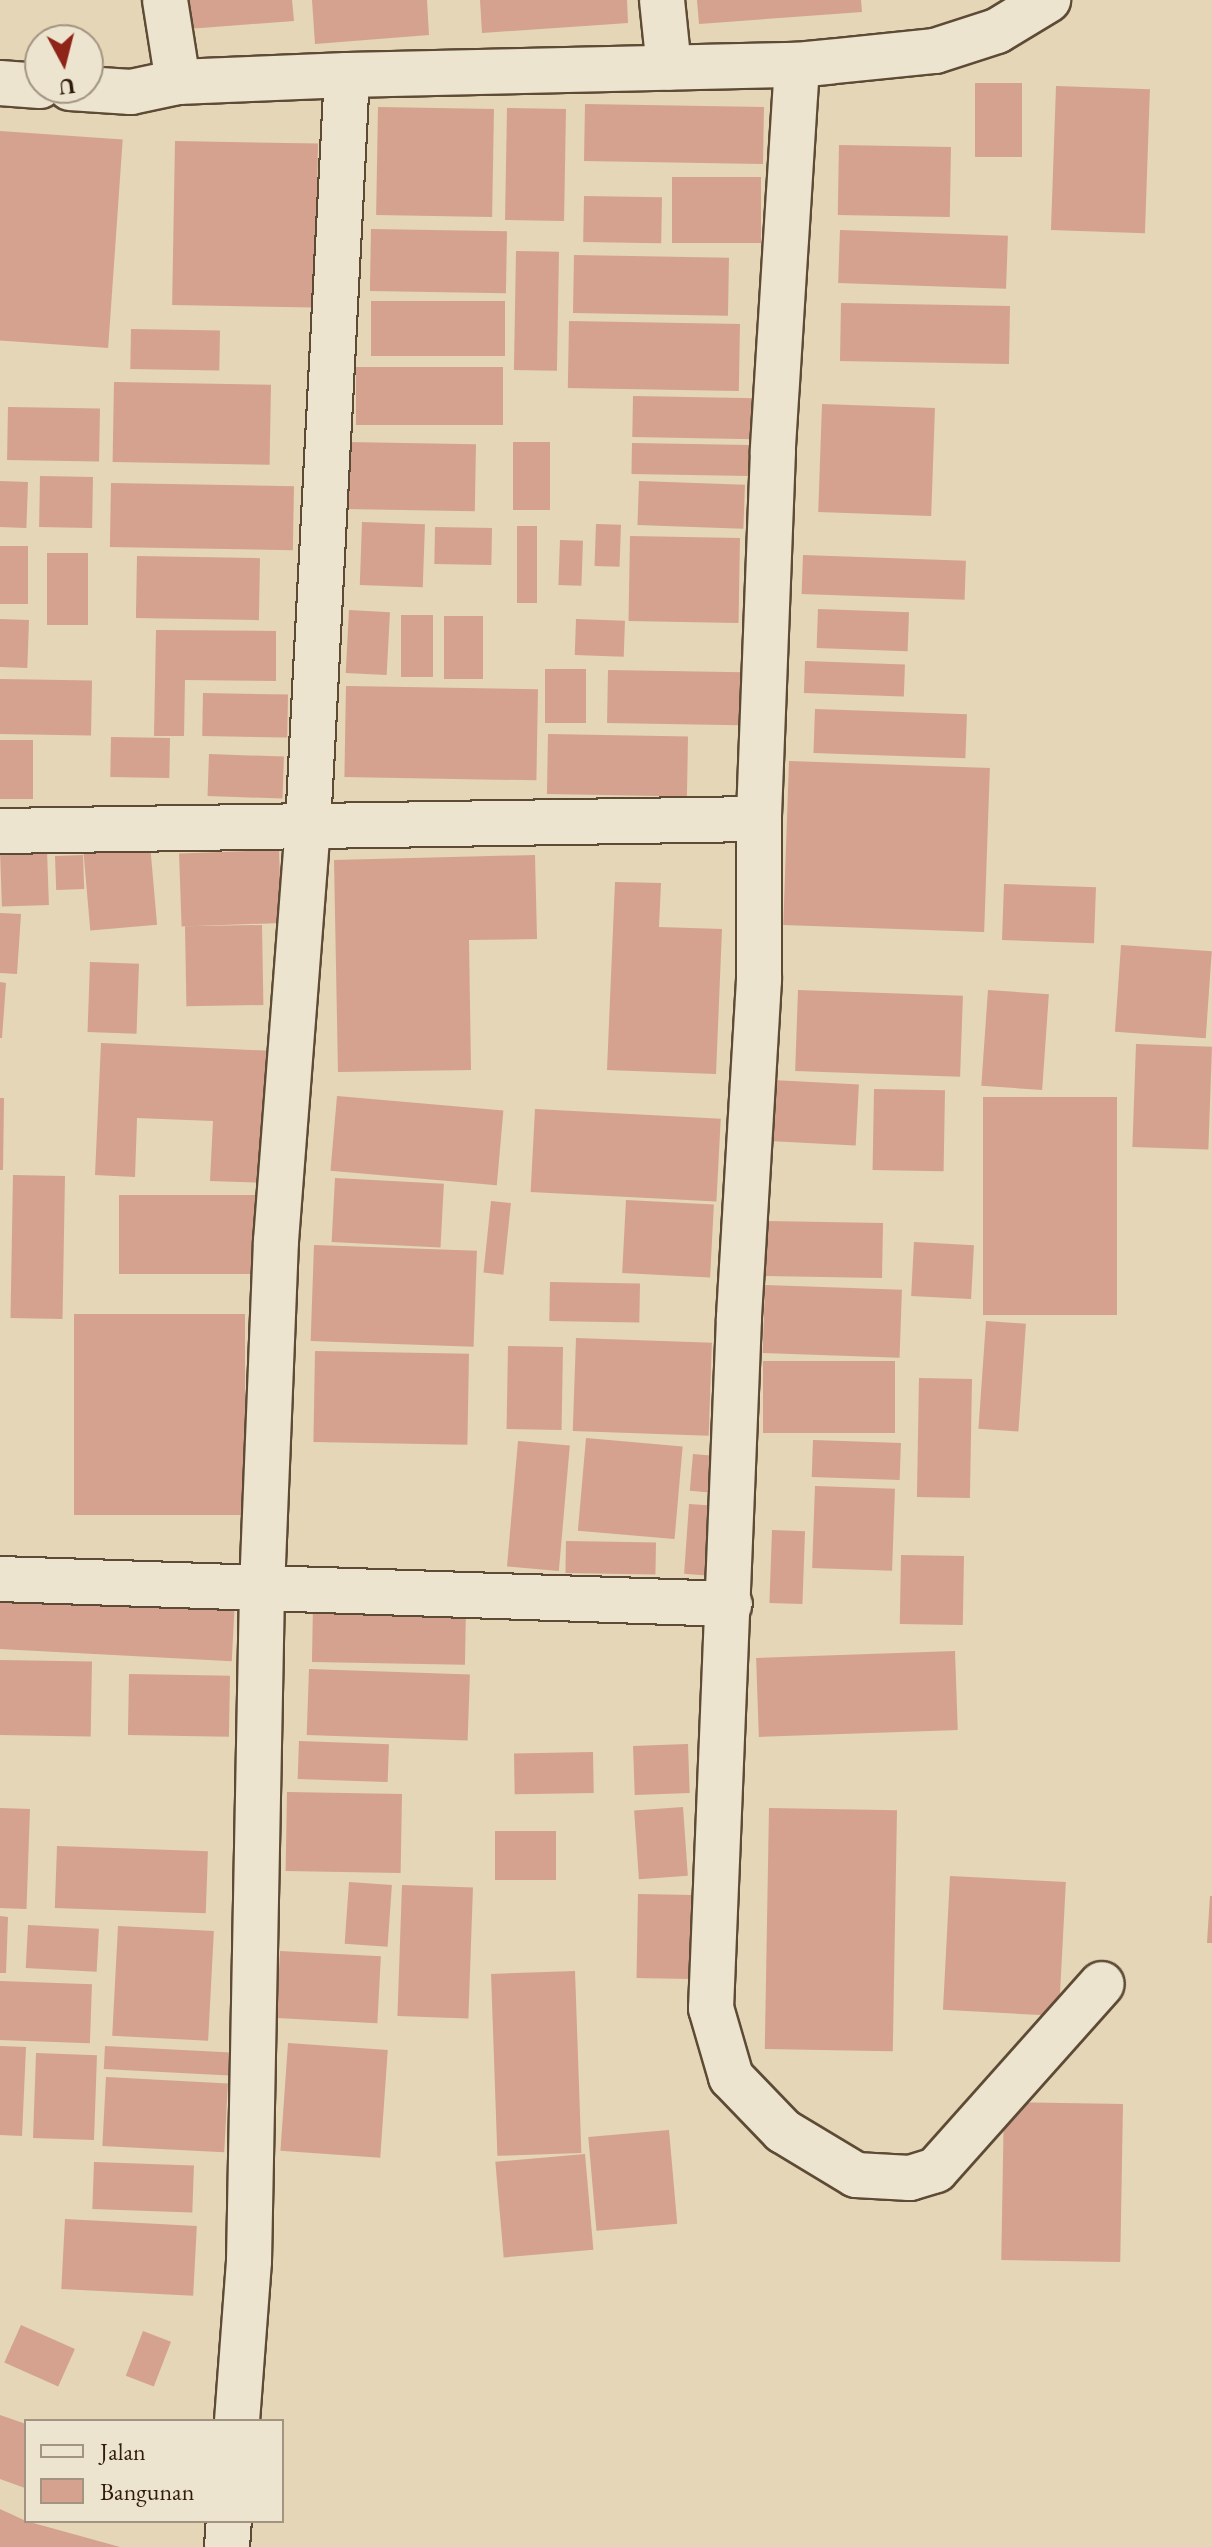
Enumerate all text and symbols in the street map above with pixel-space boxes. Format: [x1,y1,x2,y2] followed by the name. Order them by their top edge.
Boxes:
[24,24,104,104] north arrow
[57,71,77,102] text: U
[24,2419,284,2523] legend
[100,2436,146,2467] text: Jalan
[100,2476,194,2507] text: Bangunan

